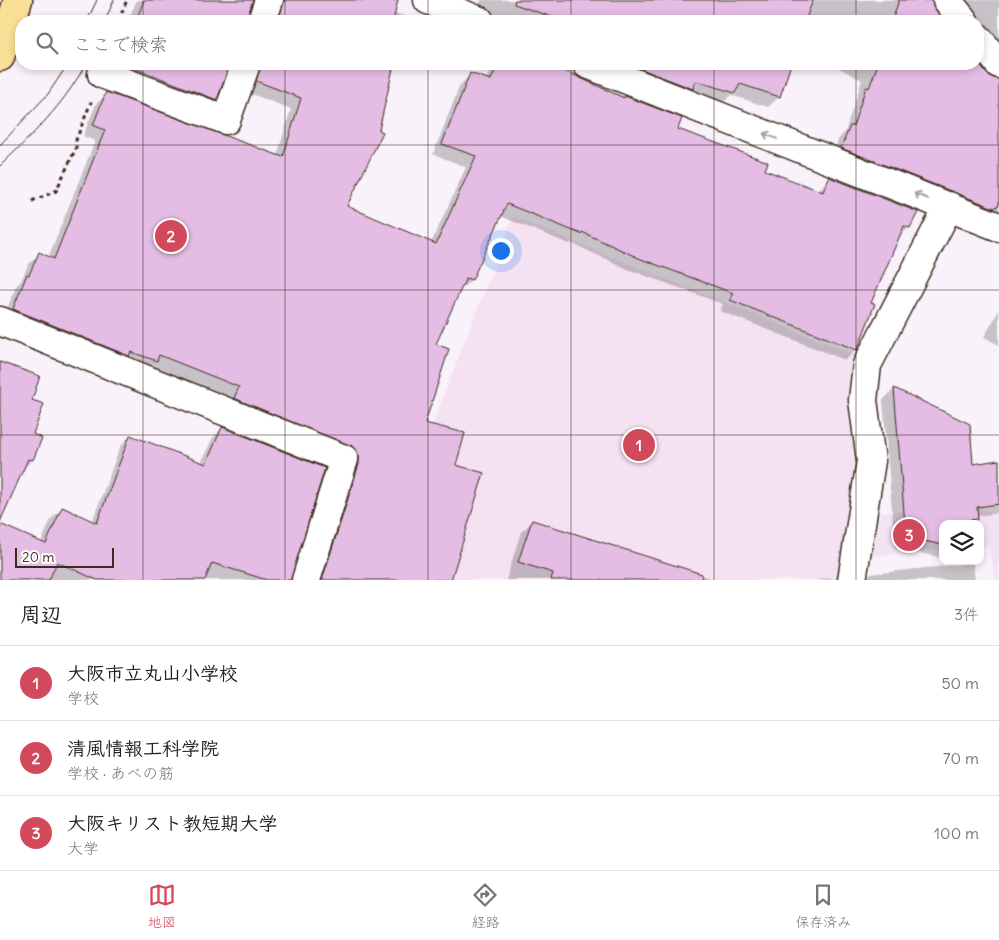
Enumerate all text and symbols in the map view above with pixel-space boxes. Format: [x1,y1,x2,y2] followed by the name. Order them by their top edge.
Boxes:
[15,15,984,70] search box
[33,29,61,57] icon: search
[73,32,168,56] text: ここで検索
[763,131,778,140] one-way arrow
[914,190,929,199] one-way arrow
[155,217,187,255] pin: 2
[488,238,514,264] your location
[623,426,655,464] pin: 1
[893,516,925,554] pin: 3
[939,520,984,565] map controls
[939,520,984,565] button: layers
[15,545,114,568] scale bar
[22,548,55,566] text: 20 m
[20,601,62,628] text: 周辺
[954,604,979,624] text: 3件
[67,661,238,685] text: 大阪市立丸山小学校
[33,673,39,693] text: 1
[941,673,979,693] text: 50 m
[67,688,99,708] text: 学校
[67,736,219,760] text: 清風情報工科学院
[32,748,40,768] text: 2
[943,748,979,768] text: 70 m
[67,763,174,783] text: 学校 · あべの筋
[67,811,278,835] text: 大阪キリスト教短期大学
[31,823,41,843] text: 3
[934,823,979,843] text: 100 m
[67,838,99,858] text: 大学
[148,881,176,931] tab: 地図
[471,881,499,931] tab: 経路
[795,881,851,931] tab: 保存済み

